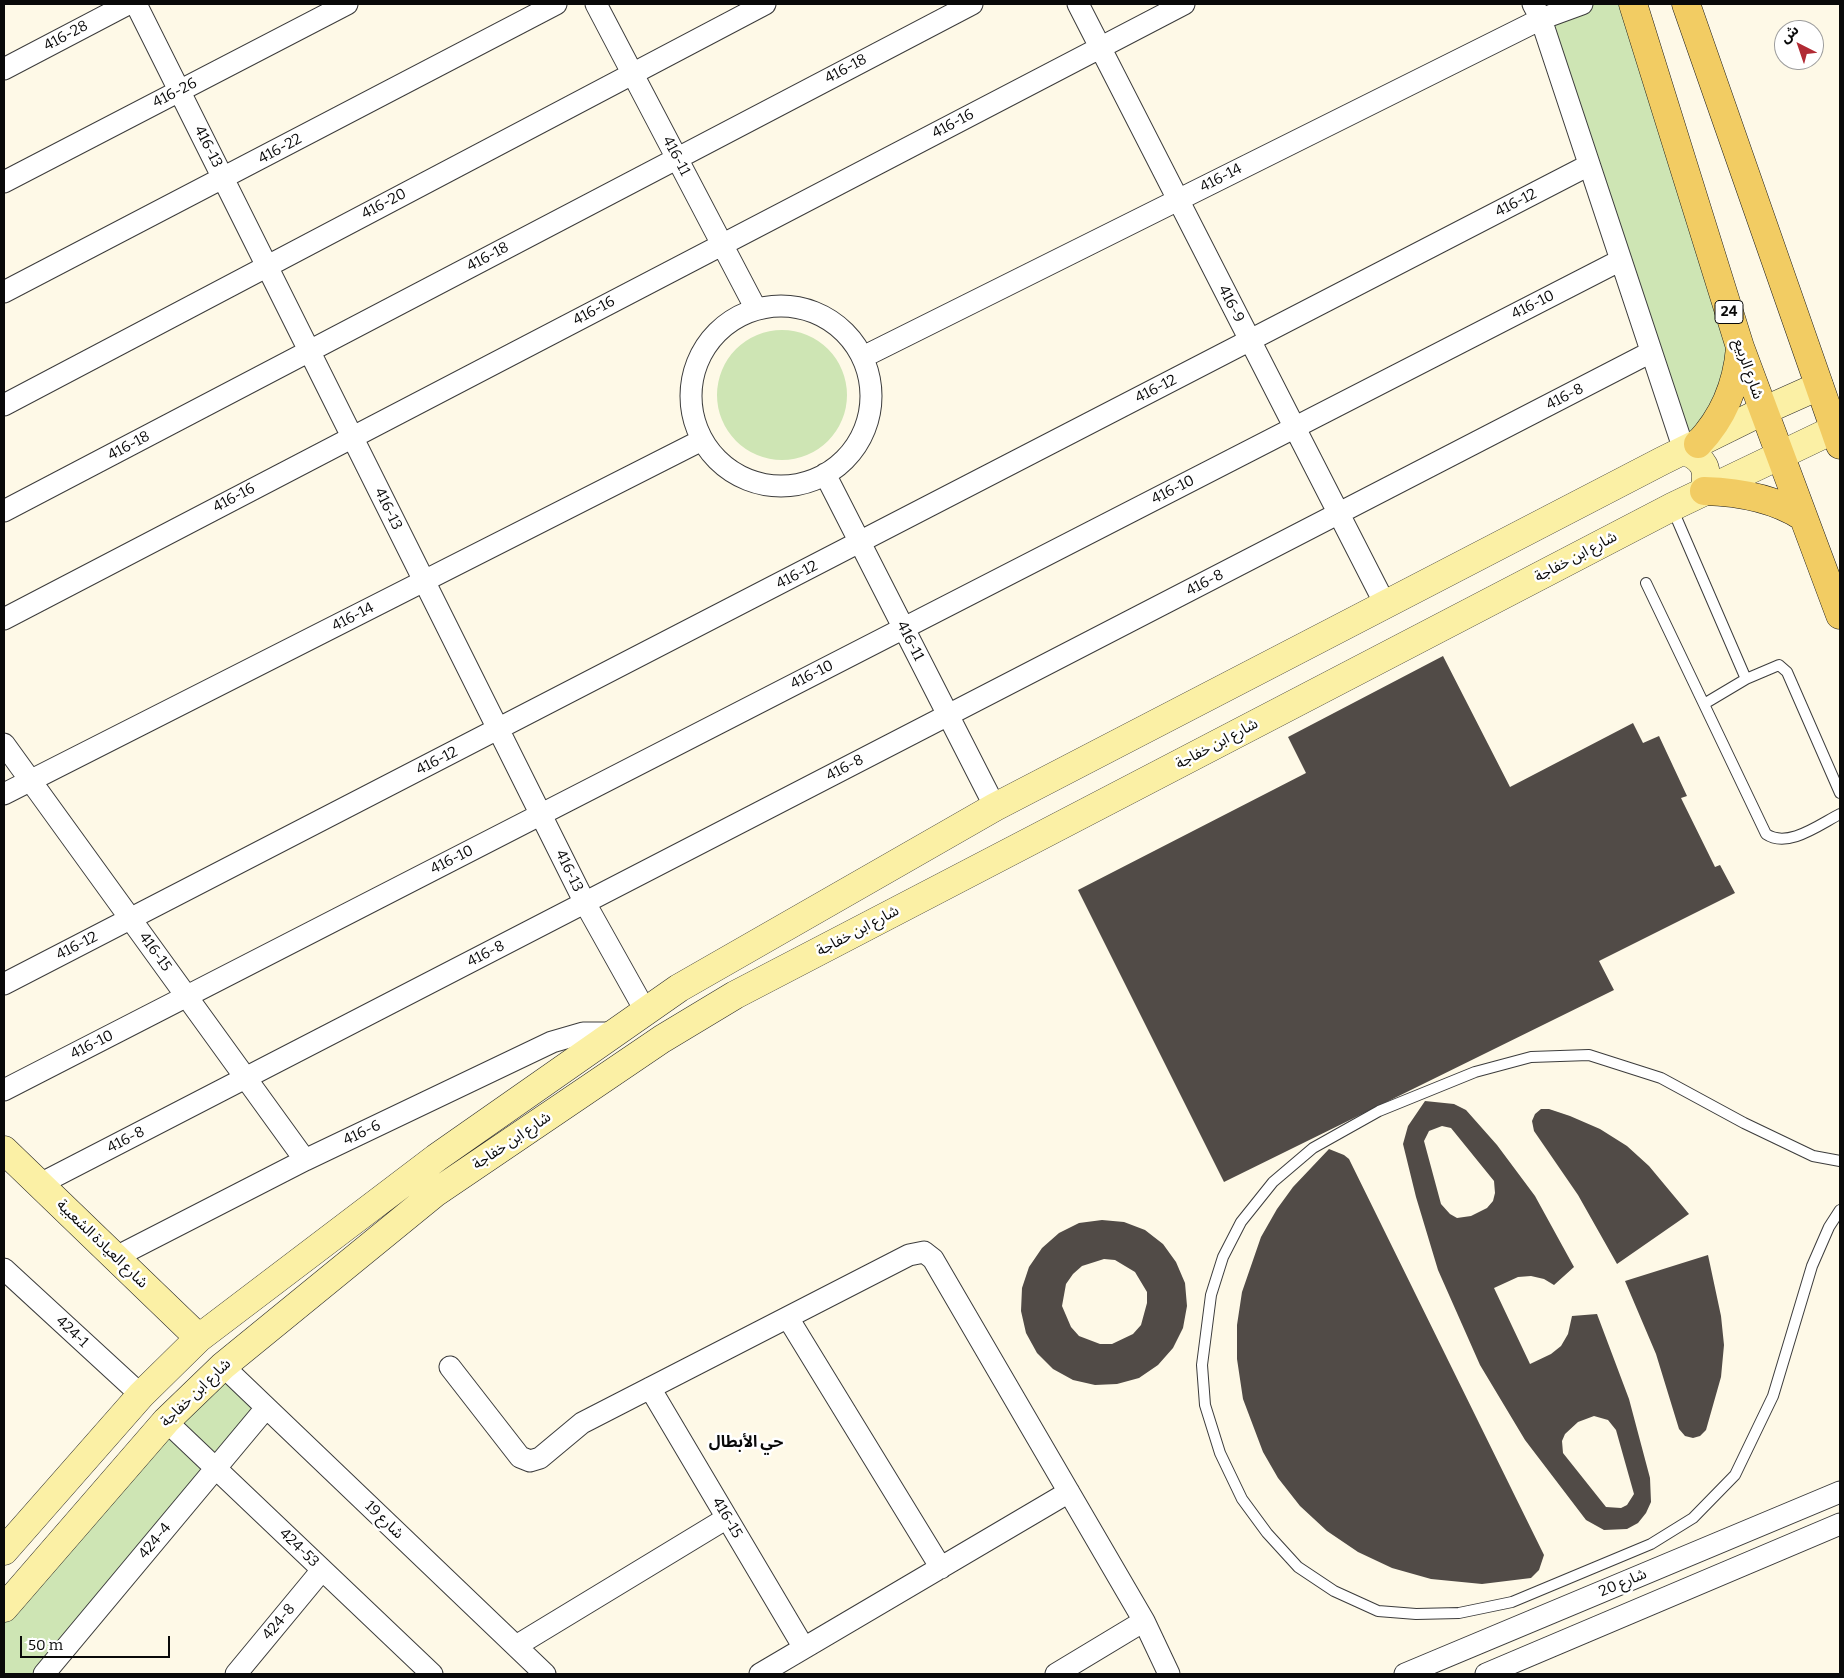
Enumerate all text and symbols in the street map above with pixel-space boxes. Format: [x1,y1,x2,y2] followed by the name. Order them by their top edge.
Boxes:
[41,17,91,55] street label: 416-28
[1774,20,1824,70] north arrow
[1777,21,1802,47] text: ش
[822,50,870,88] street label: 416-18
[150,74,200,112] street label: 416-26
[929,106,977,142] street label: 416-16
[190,123,226,171] street label: 416-13
[255,130,305,168] street label: 416-22
[658,133,694,179] street label: 416-11
[1197,160,1245,196] street label: 416-14
[359,185,409,223] street label: 416-20
[1492,185,1540,221] street label: 416-12
[464,238,512,276] street label: 416-18
[1214,282,1248,326] street label: 416-9
[1509,287,1557,323] street label: 416-10
[570,293,618,329] street label: 416-16
[1715,300,1743,324] road number: 24
[1729,336,1767,402] street label: شارع الربيع
[1132,371,1180,407] street label: 416-12
[1543,380,1587,414] street label: 416-8
[105,427,153,465] street label: 416-18
[1149,472,1197,508] street label: 416-10
[210,480,258,516] street label: 416-16
[370,485,406,533] street label: 416-13
[1532,528,1620,586] street label: شارع ابن خفاجة
[773,557,821,593] street label: 416-12
[1183,566,1227,600] street label: 416-8
[329,599,377,635] street label: 416-14
[892,618,928,664] street label: 416-11
[788,657,836,693] street label: 416-10
[1173,715,1261,773] street label: شارع ابن خفاجة
[413,743,461,779] street label: 416-12
[823,751,867,785] street label: 416-8
[428,842,476,878] street label: 416-10
[551,847,587,895] street label: 416-13
[814,902,902,960] street label: شارع ابن خفاجة
[53,928,101,964] street label: 416-12
[135,929,175,975] street label: 416-15
[464,937,508,971] street label: 416-8
[68,1027,116,1063] street label: 416-10
[469,1108,555,1174] street label: شارع ابن خفاجة
[340,1117,384,1149] street label: 416-6
[104,1123,148,1157] street label: 416-8
[53,1196,151,1292] street label: شارع العيادة الشعبية
[52,1312,92,1352] street label: 424-1
[157,1355,235,1431] street label: شارع ابن خفاجة
[709,1433,783,1453] district label: حي الأبطال
[708,1495,746,1541] street label: 416-15
[361,1497,407,1543] street label: شارع 19
[135,1519,175,1563] street label: 424-4
[275,1525,323,1571] street label: 424-53
[1596,1565,1650,1601] street label: شارع 20
[259,1600,299,1644] street label: 424-8
[22,1626,172,1658] scale bar
[28,1636,63,1654] text: 50 m

